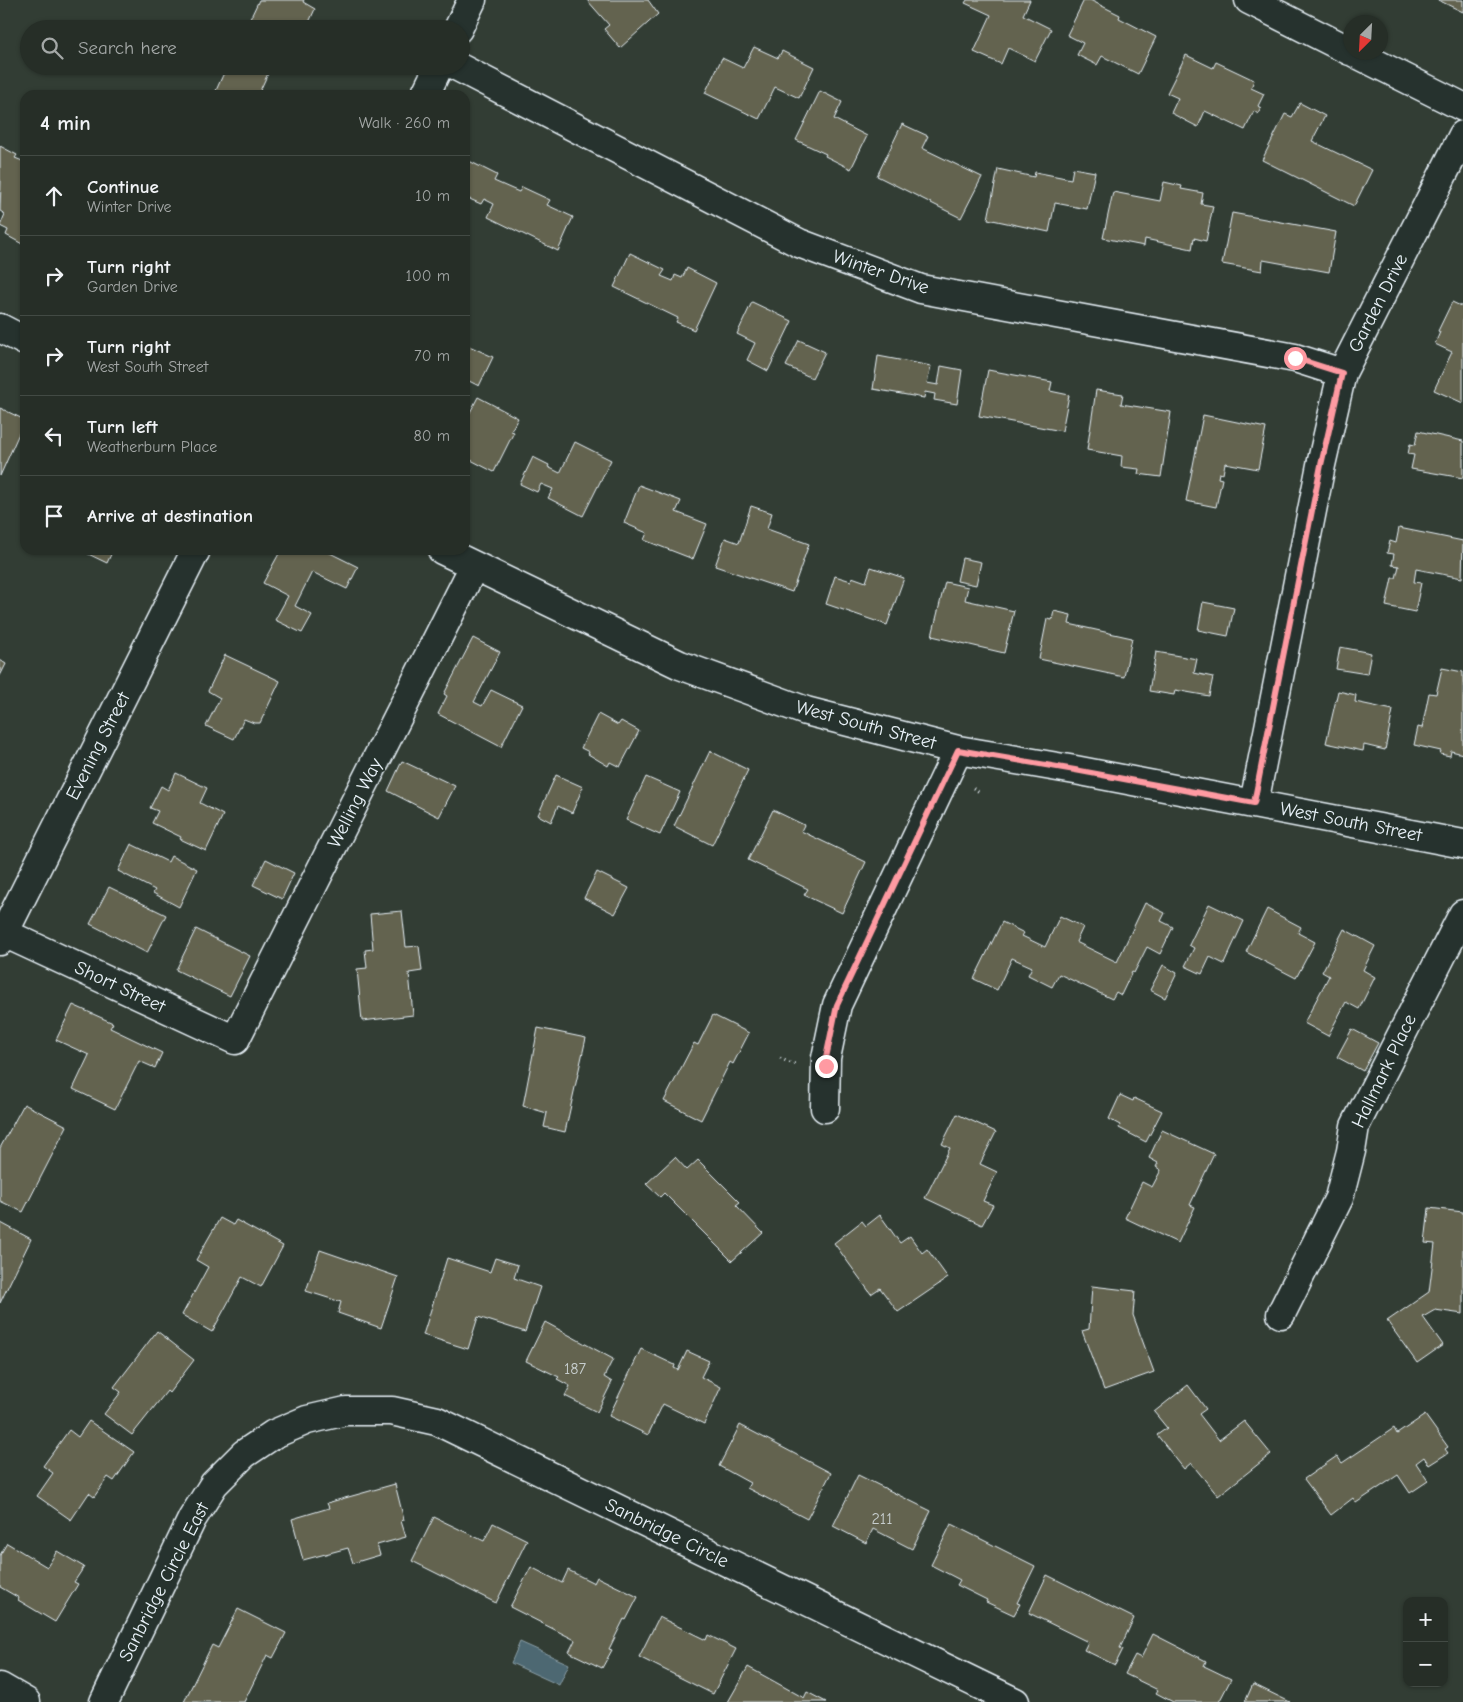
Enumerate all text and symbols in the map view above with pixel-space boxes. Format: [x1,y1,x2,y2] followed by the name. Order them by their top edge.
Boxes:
[1343,15,1388,60] north arrow
[20,20,470,75] search box
[38,34,66,62] icon: search
[78,37,177,59] text: Search here
[40,111,91,135] text: 4 min
[359,114,450,132] text: Walk · 260 m
[87,176,159,198] text: Continue
[40,182,68,210] icon: ahead
[415,187,450,205] text: 10 m
[87,198,172,216] text: Winter Drive
[830,245,932,299] street label: Winter Drive
[1344,250,1412,356] street label: Garden Drive
[87,256,171,278] text: Turn right
[40,262,68,290] icon: right
[406,267,450,285] text: 100 m
[87,278,178,296] text: Garden Drive
[87,336,171,358] text: Turn right
[40,342,68,370] icon: right
[414,347,450,365] text: 70 m
[1284,347,1307,370] route start
[87,358,208,376] text: West South Street
[87,416,158,438] text: Turn left
[40,422,68,450] icon: left
[413,427,450,445] text: 80 m
[87,438,217,456] text: Weatherburn Place
[40,502,68,530] icon: arrive
[87,505,253,527] text: Arrive at destination
[61,688,135,804] street label: Evening Street
[794,696,939,754] street label: West South Street
[323,754,387,852] street label: Welling Way
[1278,797,1424,847] street label: West South Street
[71,956,169,1018] street label: Short Street
[1347,1011,1421,1131] street label: Hallmark Place
[815,1055,838,1078] route end
[564,1360,586,1378] house number: 187
[602,1494,732,1572] street label: Sanbridge Circle
[114,1498,214,1665] street label: Sanbridge Circle East
[871,1510,893,1528] house number: 211
[1403,1597,1448,1687] map controls
[1403,1597,1448,1642] button: +
[1403,1642,1448,1687] button: −

